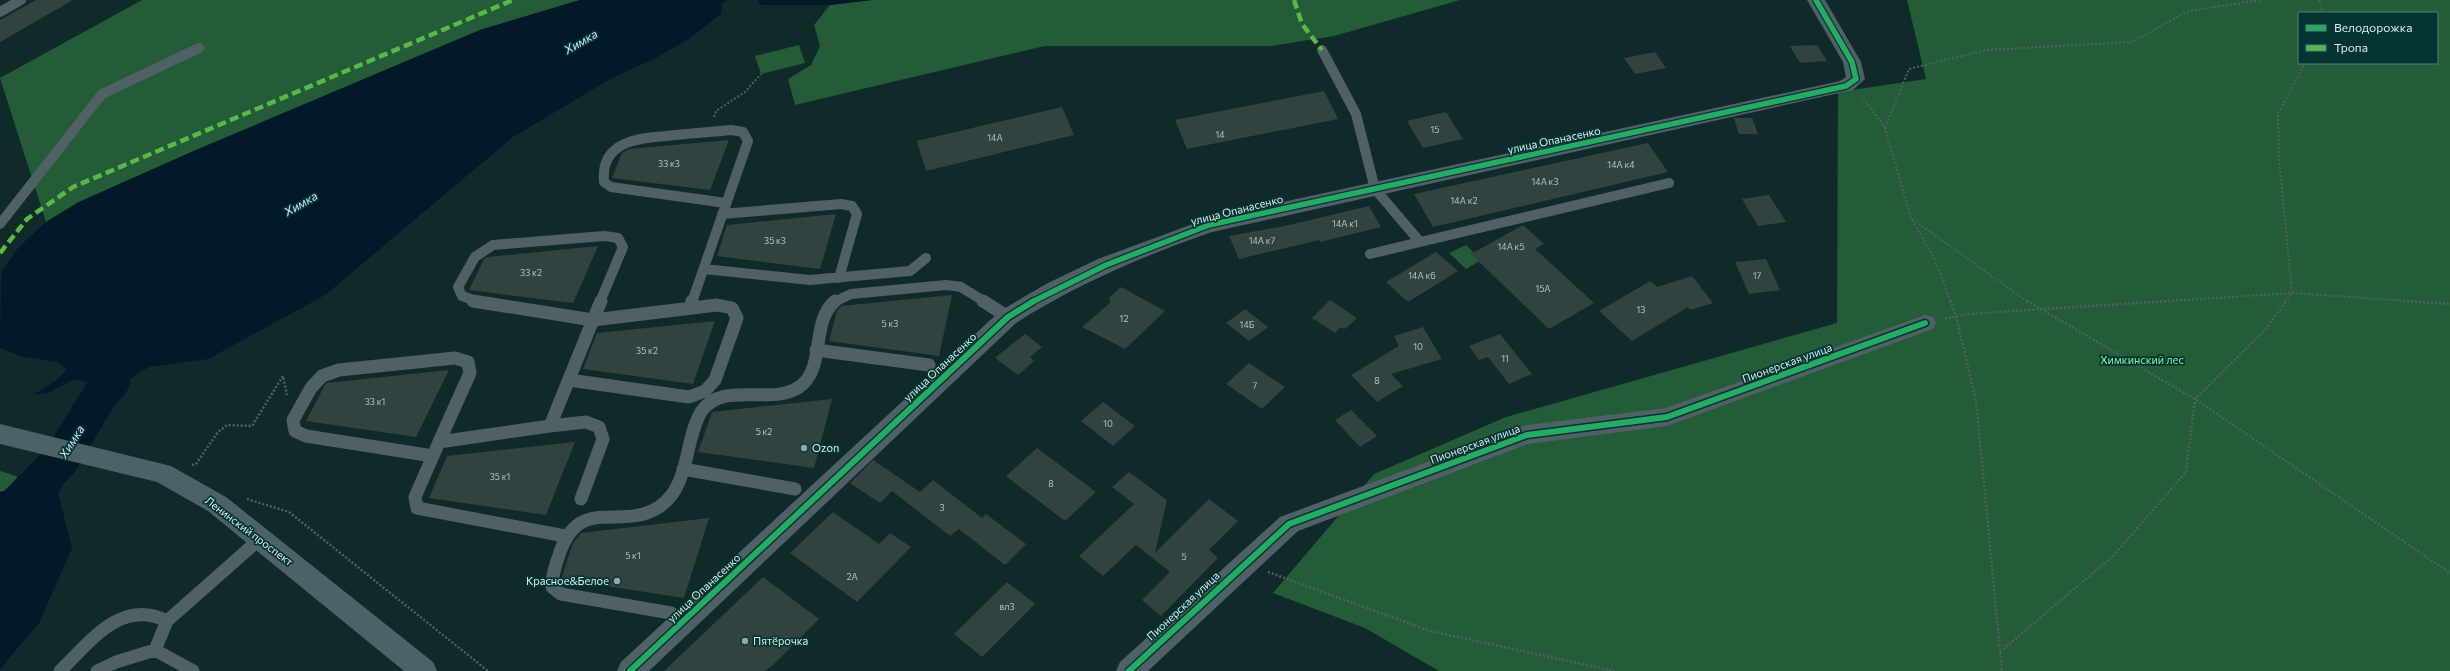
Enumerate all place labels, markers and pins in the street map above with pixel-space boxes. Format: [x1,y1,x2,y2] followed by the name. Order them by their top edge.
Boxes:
[812,441,839,454] place label: Ozon
[799,443,809,453] marker: Ozon
[526,574,609,587] place label: Красное&Белое
[612,576,622,586] marker: Красное&Белое
[753,634,808,647] place label: Пятёрочка
[740,636,750,646] marker: Пятёрочка

